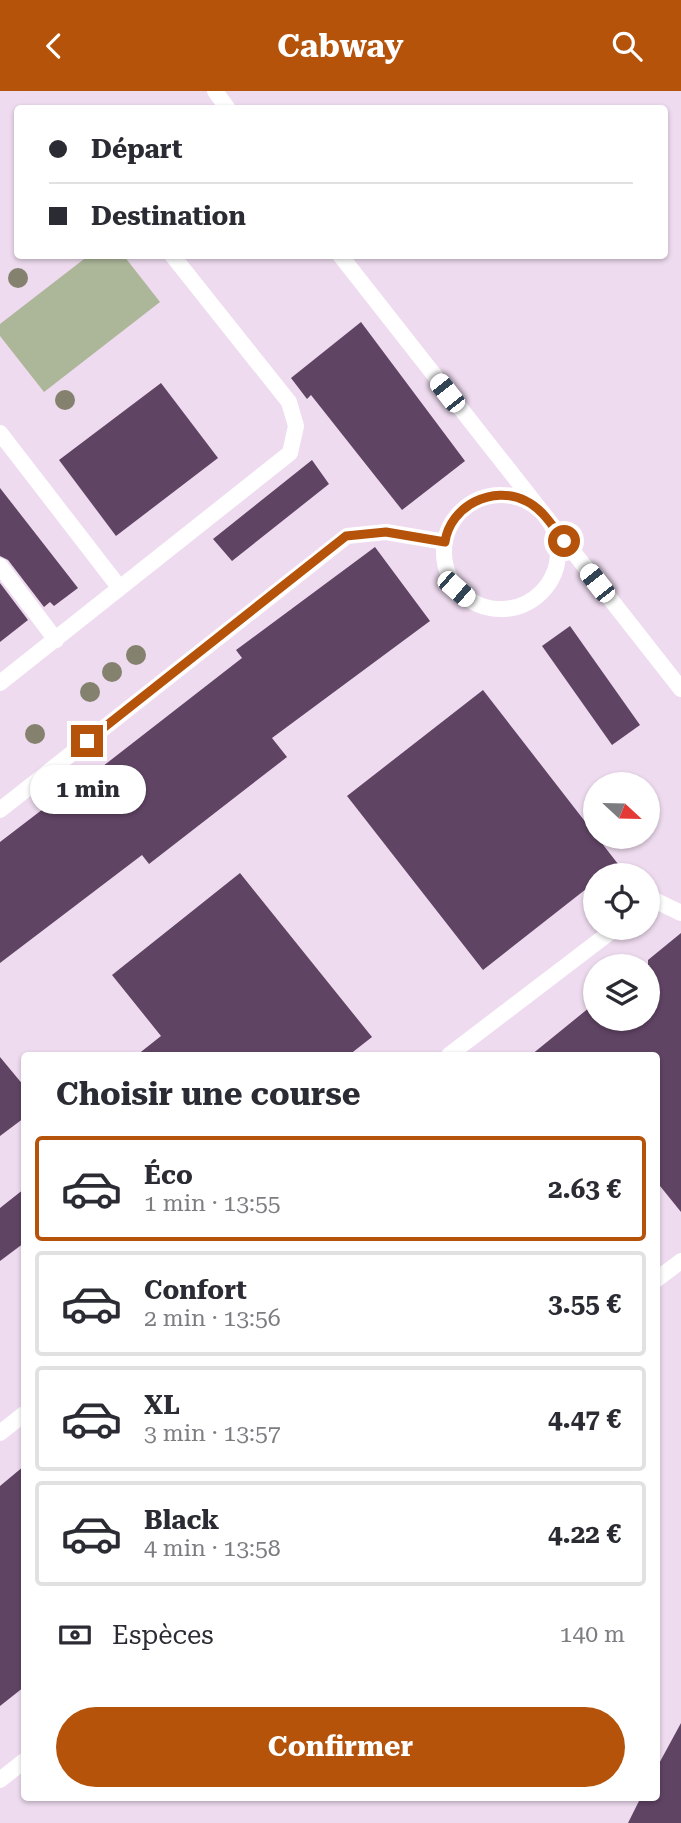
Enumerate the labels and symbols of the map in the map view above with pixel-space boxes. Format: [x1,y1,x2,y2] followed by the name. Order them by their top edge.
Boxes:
[426,370,469,416] car
[548,525,580,557] route start
[576,560,619,606] car
[434,567,479,611] car
[71,725,103,757] route end
[29,765,145,815] callout: 1 min
[583,772,660,849] north arrow

